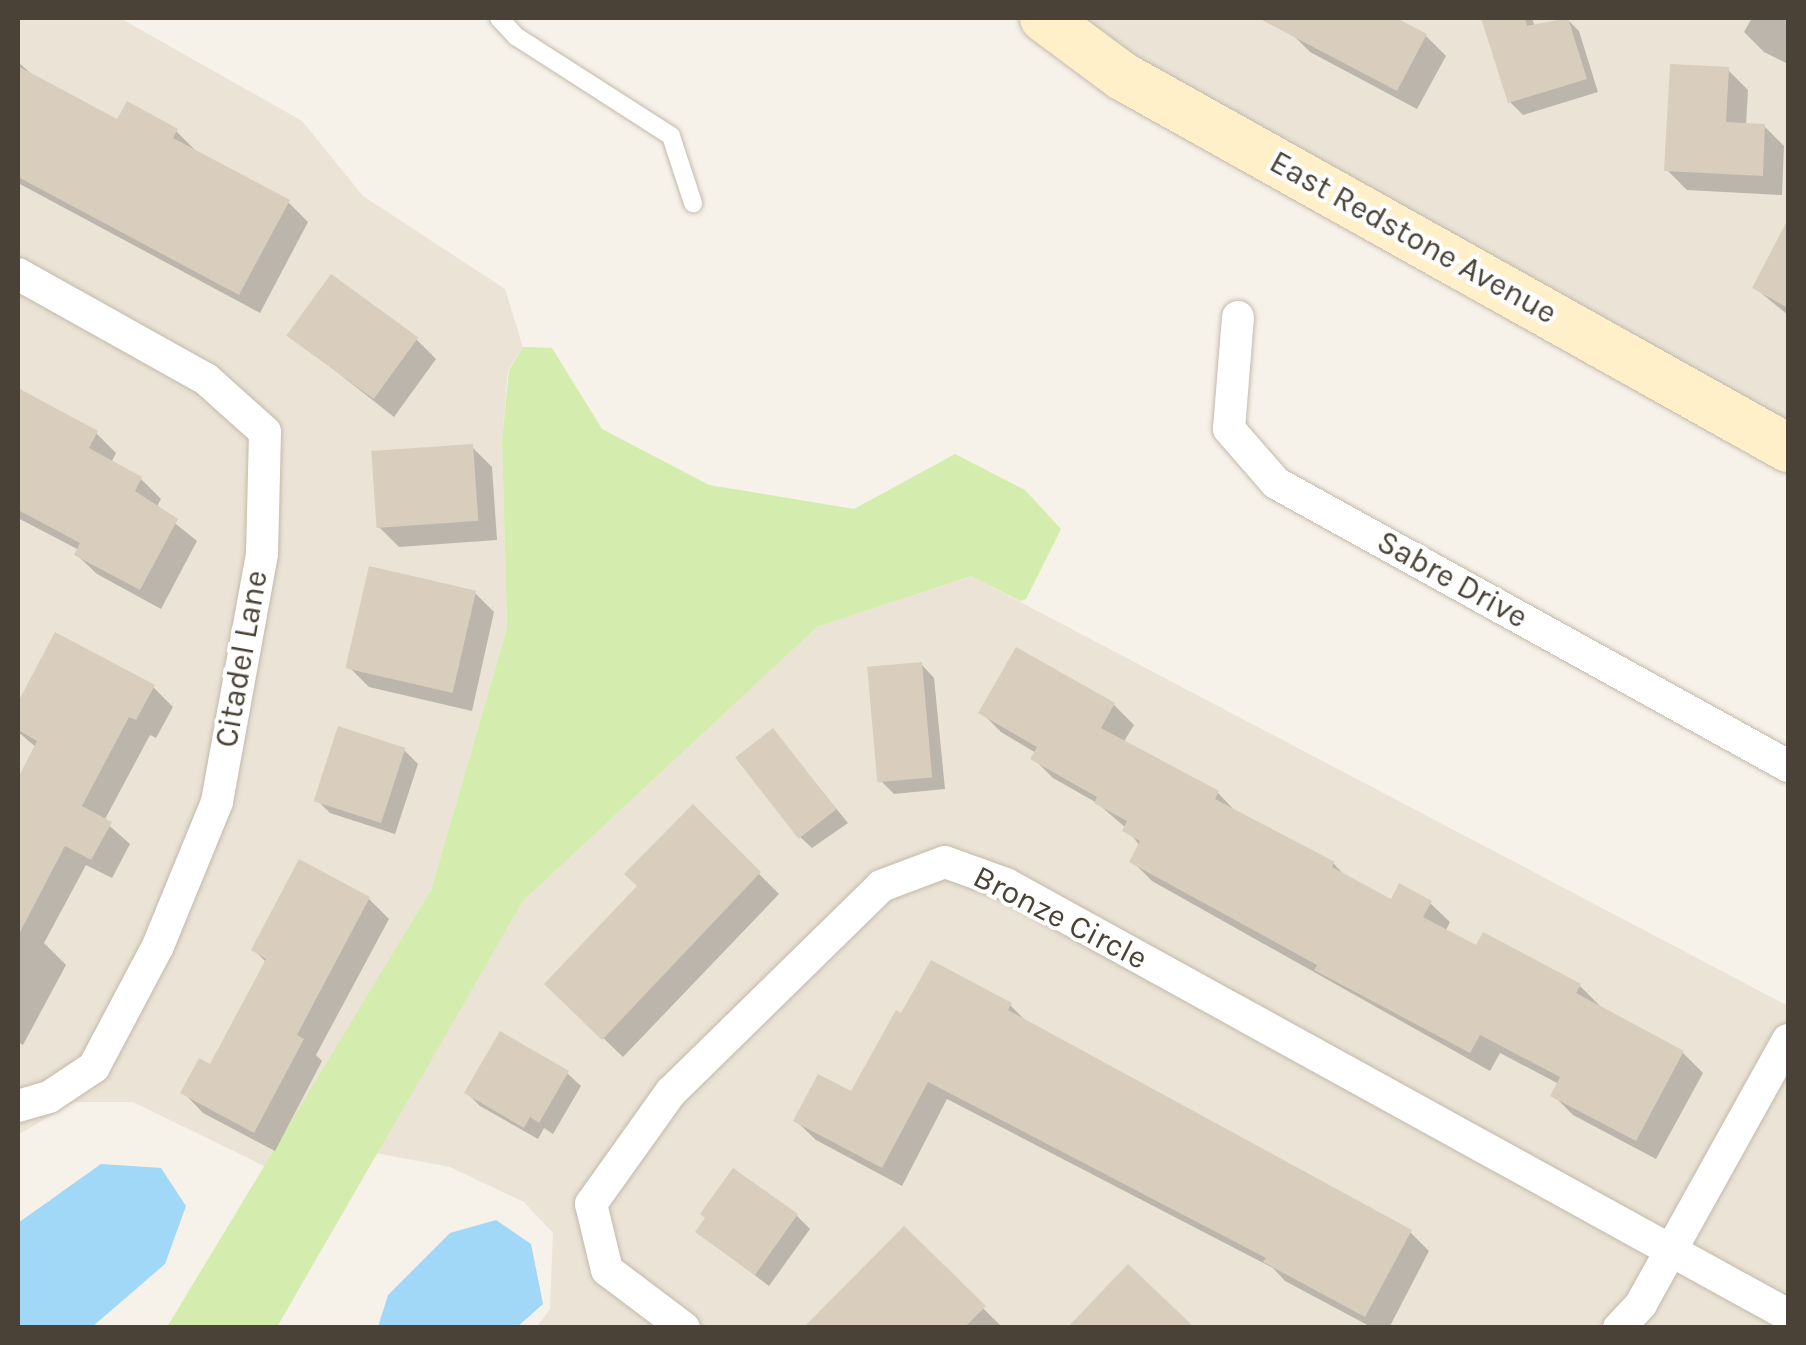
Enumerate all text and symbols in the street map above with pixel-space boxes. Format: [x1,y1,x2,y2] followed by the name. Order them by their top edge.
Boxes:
[1263,143,1563,333] street label: East Redstone Avenue
[1370,523,1534,637] street label: Sabre Drive
[208,567,276,751] street label: Citadel Lane
[967,858,1153,978] street label: Bronze Circle

